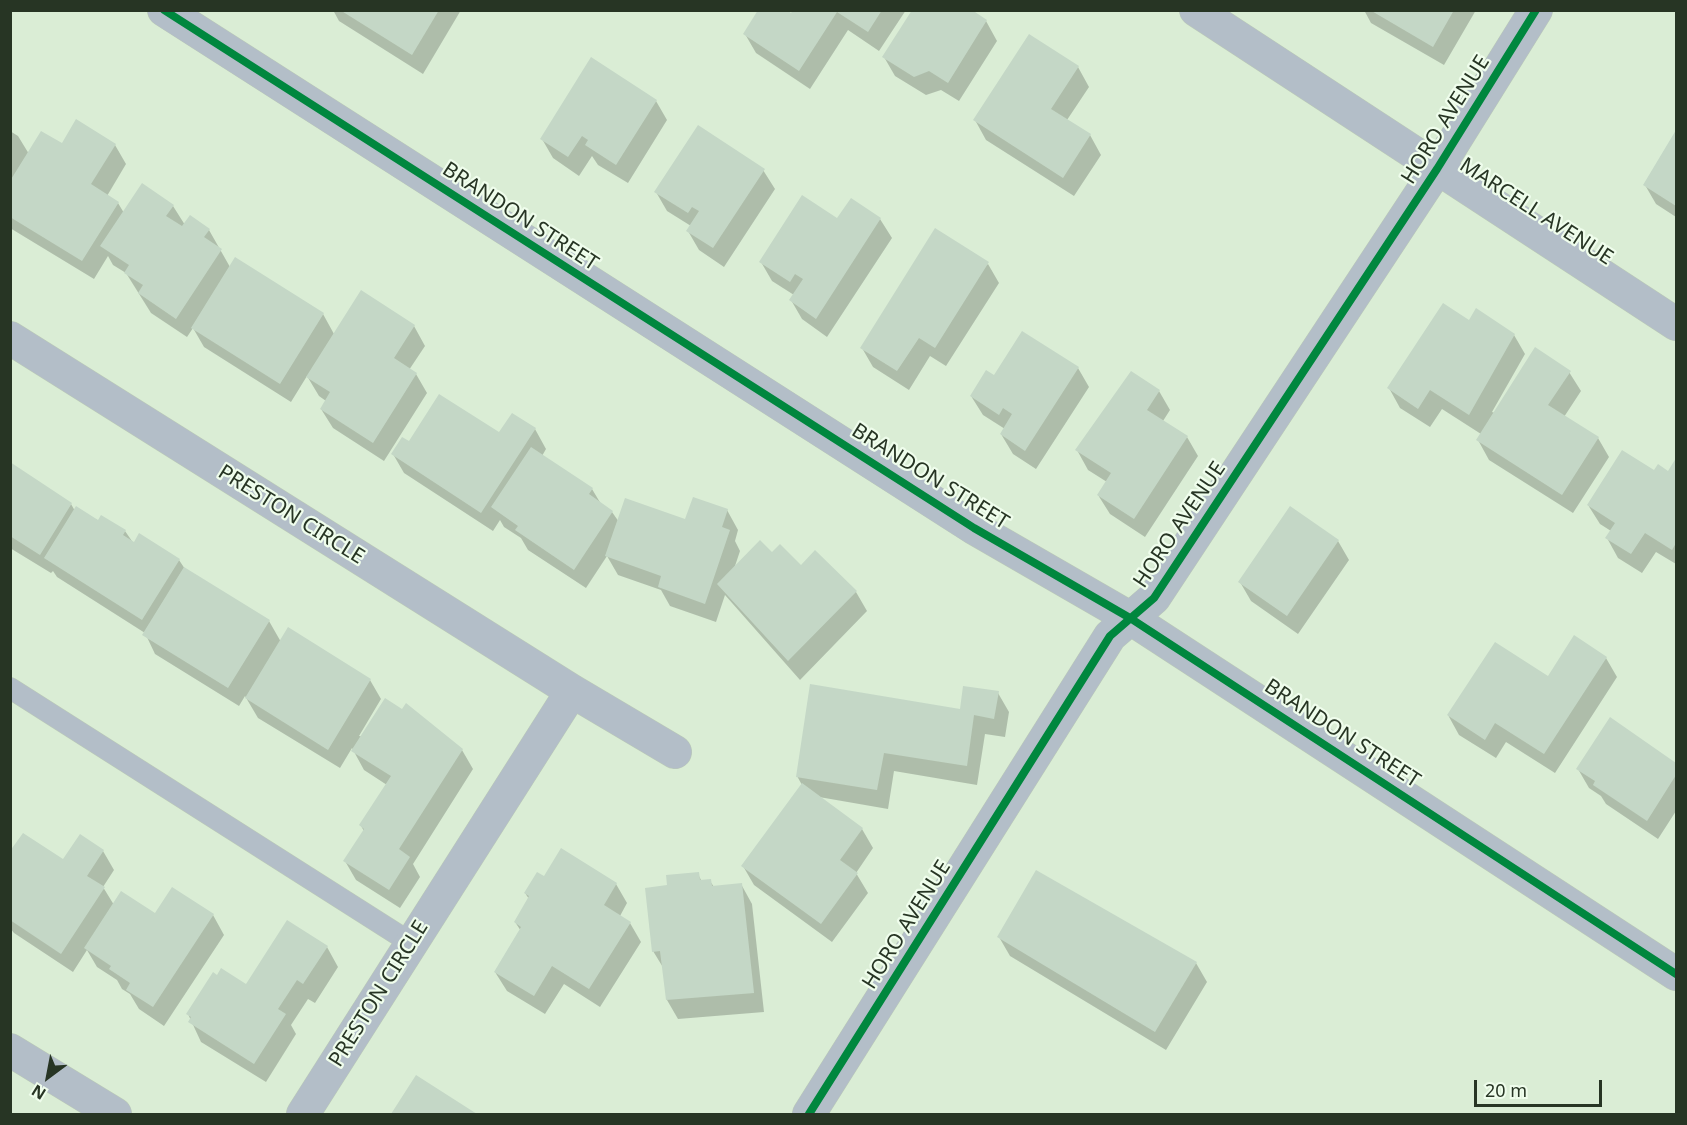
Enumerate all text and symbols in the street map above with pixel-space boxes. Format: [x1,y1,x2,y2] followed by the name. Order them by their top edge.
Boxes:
[1396,51,1496,189] street label: HORO AVENUE
[1455,153,1617,271] street label: MARCELL AVENUE
[437,157,603,277] street label: BRANDON STREET
[847,418,1013,536] street label: BRANDON STREET
[1129,457,1231,593] street label: HORO AVENUE
[213,460,369,570] street label: PRESTON CIRCLE
[1259,674,1425,794] street label: BRANDON STREET
[857,856,957,994] street label: HORO AVENUE
[324,916,434,1072] street label: PRESTON CIRCLE
[18,1047,78,1107] north arrow
[1477,1068,1604,1106] scale bar
[1485,1078,1527,1102] text: 20 m
[27,1079,50,1105] text: N

